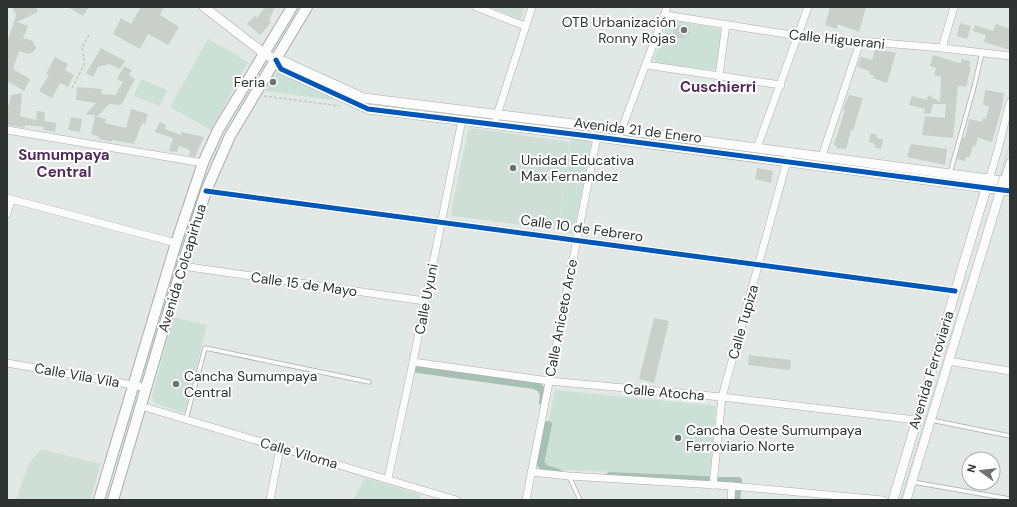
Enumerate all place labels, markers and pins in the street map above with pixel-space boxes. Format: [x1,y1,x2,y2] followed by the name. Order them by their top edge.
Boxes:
[562,13,676,47] place label: OTB Urbanización Ronny Rojas
[679,25,689,35] marker: OTB Urbanización Ronny Rojas
[234,73,265,91] place label: Feria
[268,77,278,87] marker: Feria
[521,151,634,185] place label: Unidad Educativa Max Fernandez
[508,163,518,173] marker: Unidad Educativa Max Fernandez
[184,367,317,401] place label: Cancha Sumumpaya Central
[171,379,181,389] marker: Cancha Sumumpaya Central
[686,421,862,455] place label: Cancha Oeste Sumumpaya Ferroviario Norte
[673,433,683,443] marker: Cancha Oeste Sumumpaya Ferroviario Norte

